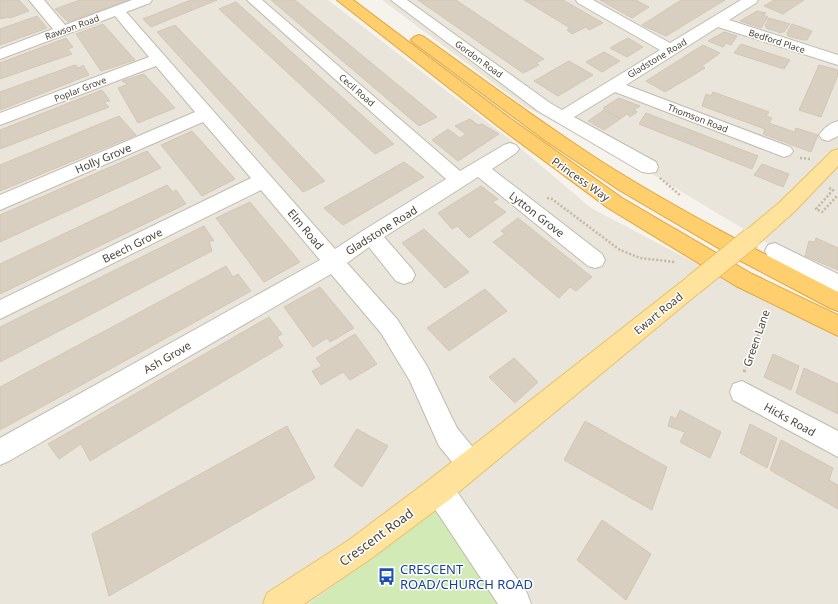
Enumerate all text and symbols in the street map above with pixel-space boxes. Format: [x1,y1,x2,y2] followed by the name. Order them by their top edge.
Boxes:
[43,11,101,43] street label: Rawson Road
[747,26,807,56] street label: Bedford Place
[625,35,689,81] street label: Gladstone Road
[453,37,505,81] street label: Gordon Road
[336,71,378,109] street label: Cecil Road
[52,73,108,105] street label: Poplar Grove
[666,101,730,135] street label: Thomson Road
[73,139,133,177] street label: Holly Grove
[549,153,613,205] street label: Princess Way
[506,188,568,240] street label: Lytton Grove
[342,202,420,258] street label: Gladstone Road
[285,206,327,252] street label: Elm Road
[99,224,165,266] street label: Beech Grove
[630,289,686,337] street label: Ewart Road
[739,308,773,368] street label: Green Lane
[141,337,193,377] street label: Ash Grove
[762,399,818,439] street label: Hicks Road
[335,504,417,570] street label: Crescent Road
[400,560,533,593] place label: CRESCENT ROAD/CHURCH ROAD
[377,566,397,586] bus stop icon: CRESCENT ROAD/CHURCH ROAD

